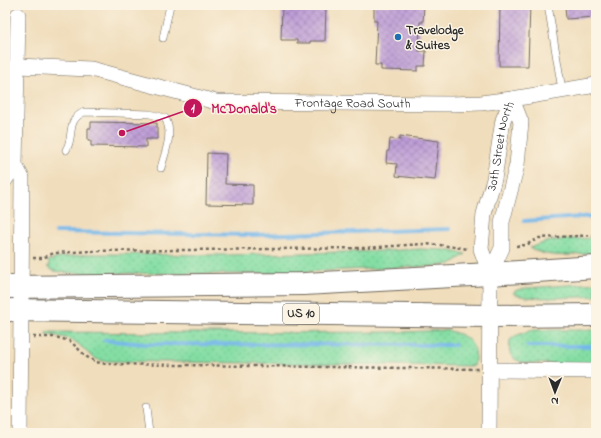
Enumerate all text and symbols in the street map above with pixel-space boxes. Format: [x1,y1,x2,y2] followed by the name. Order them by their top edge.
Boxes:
[405,21,465,55] place label: Travelodge & Suites
[393,32,403,42] marker: Travelodge & Suites
[294,93,411,114] street label: Frontage Road South
[183,95,285,121] callout: McDonald's
[482,98,519,193] street label: 30th Street North
[211,99,277,120] text: McDonald's
[191,100,195,118] text: 1
[283,304,319,324] road number: US 10
[535,372,575,412] north arrow
[551,393,559,409] text: N

